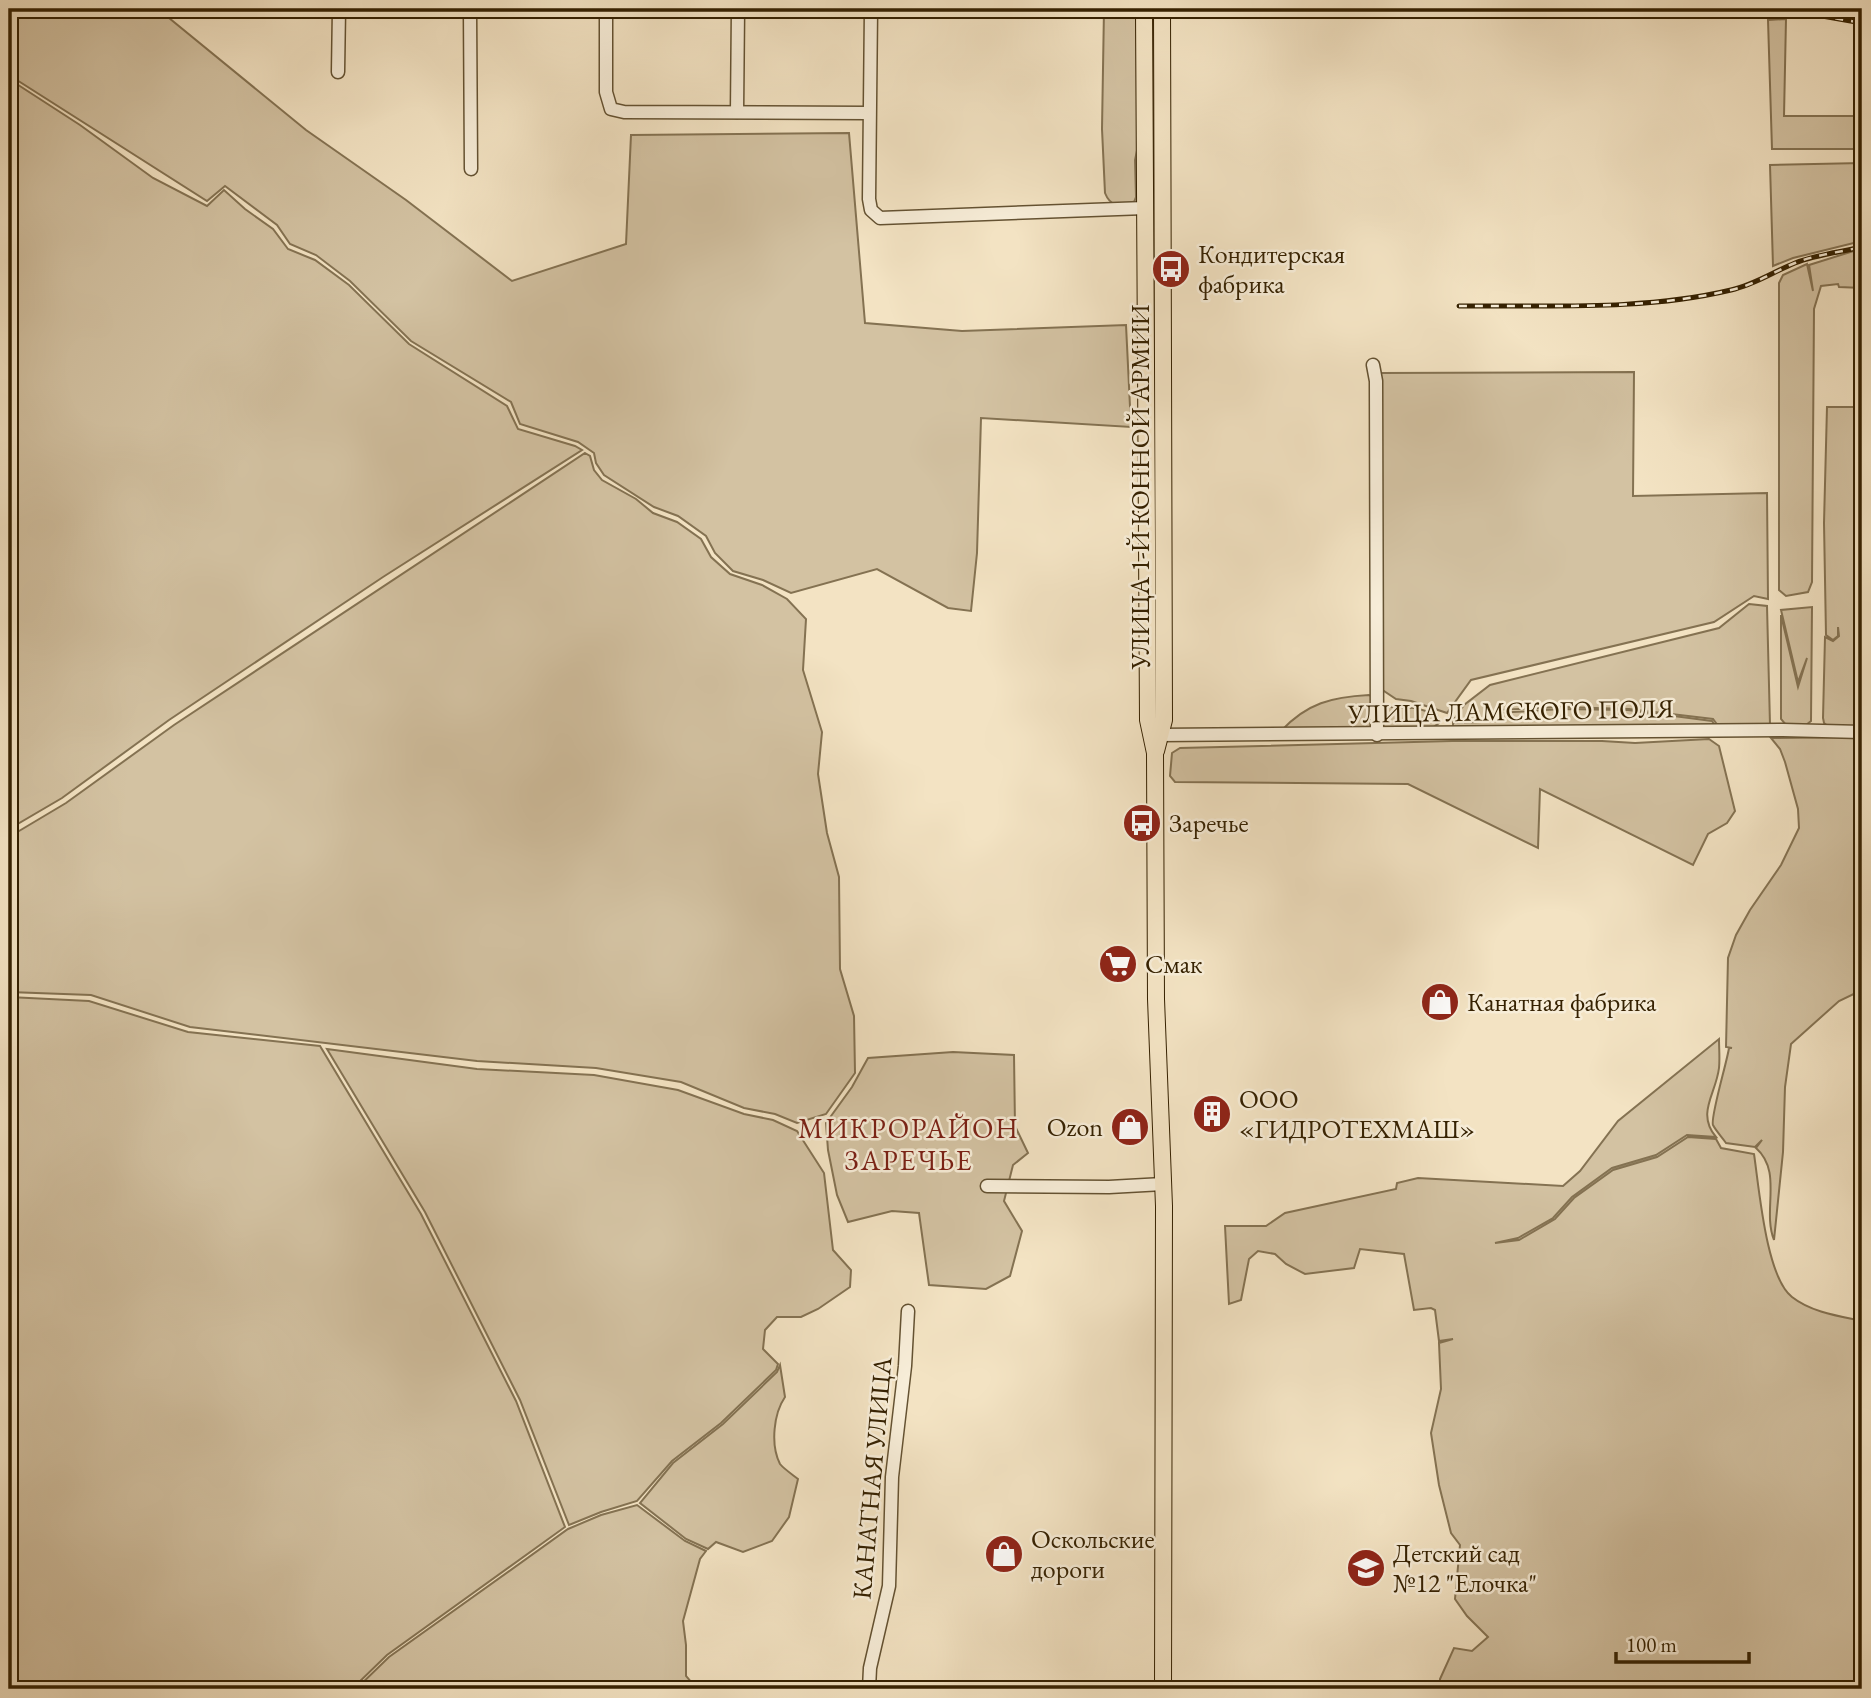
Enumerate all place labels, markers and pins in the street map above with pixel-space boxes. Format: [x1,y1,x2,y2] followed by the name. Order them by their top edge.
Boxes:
[1198,237,1345,301] place label: Кондитерская фабрика
[1150,248,1192,290] bus stop icon: Кондитерская фабрика
[1121,802,1163,844] bus stop icon: Заречье
[1169,806,1249,840] place label: Заречье
[1097,943,1139,985] supermarket icon: Смак
[1145,947,1203,981] place label: Смак
[1419,981,1461,1023] shop icon: Канатная фабрика
[1467,985,1657,1019] place label: Канатная фабрика
[1239,1082,1475,1146] place label: ООО «ГИДРОТЕХМАШ»
[1191,1093,1233,1135] building icon: ООО «ГИДРОТЕХМАШ»
[1109,1106,1151,1148] shop icon: Ozon
[1047,1110,1103,1144] place label: Ozon
[1031,1522,1155,1586] place label: Оскольские дороги
[983,1533,1025,1575] shop icon: Оскольские дороги
[1393,1536,1537,1600] place label: Детский сад №12 "Елочка"
[1345,1547,1387,1589] school or university icon: Детский сад №12 "Елочка"

